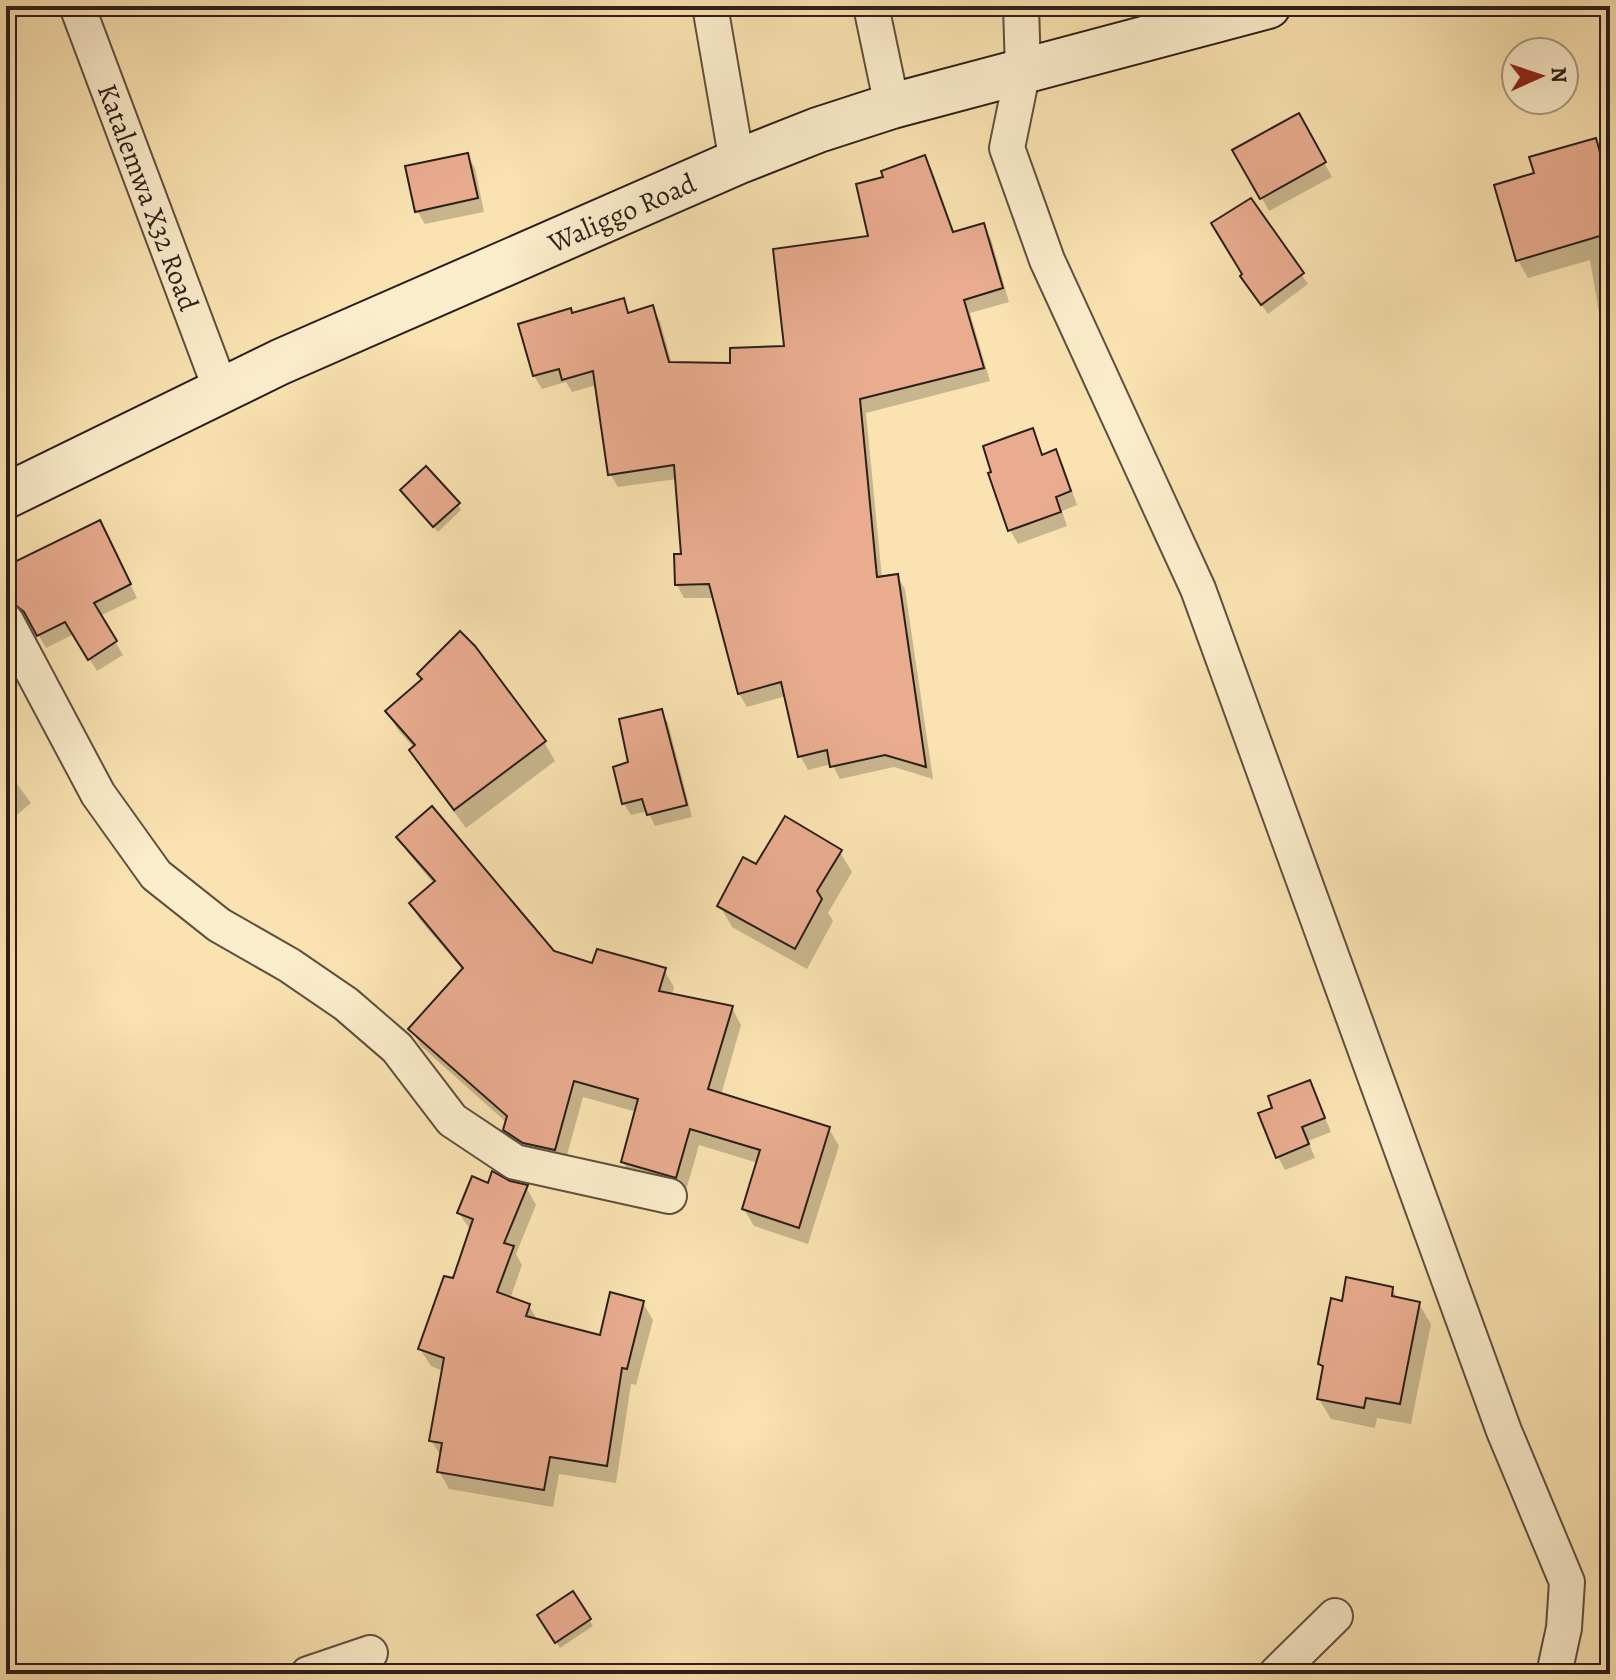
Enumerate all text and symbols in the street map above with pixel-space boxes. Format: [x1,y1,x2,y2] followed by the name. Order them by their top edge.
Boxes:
[1500,36,1580,116] north arrow
[1544,66,1574,84] text: N
[88,78,208,317] street label: Katalemwa X32 Road
[541,164,703,263] street label: Waliggo Road

